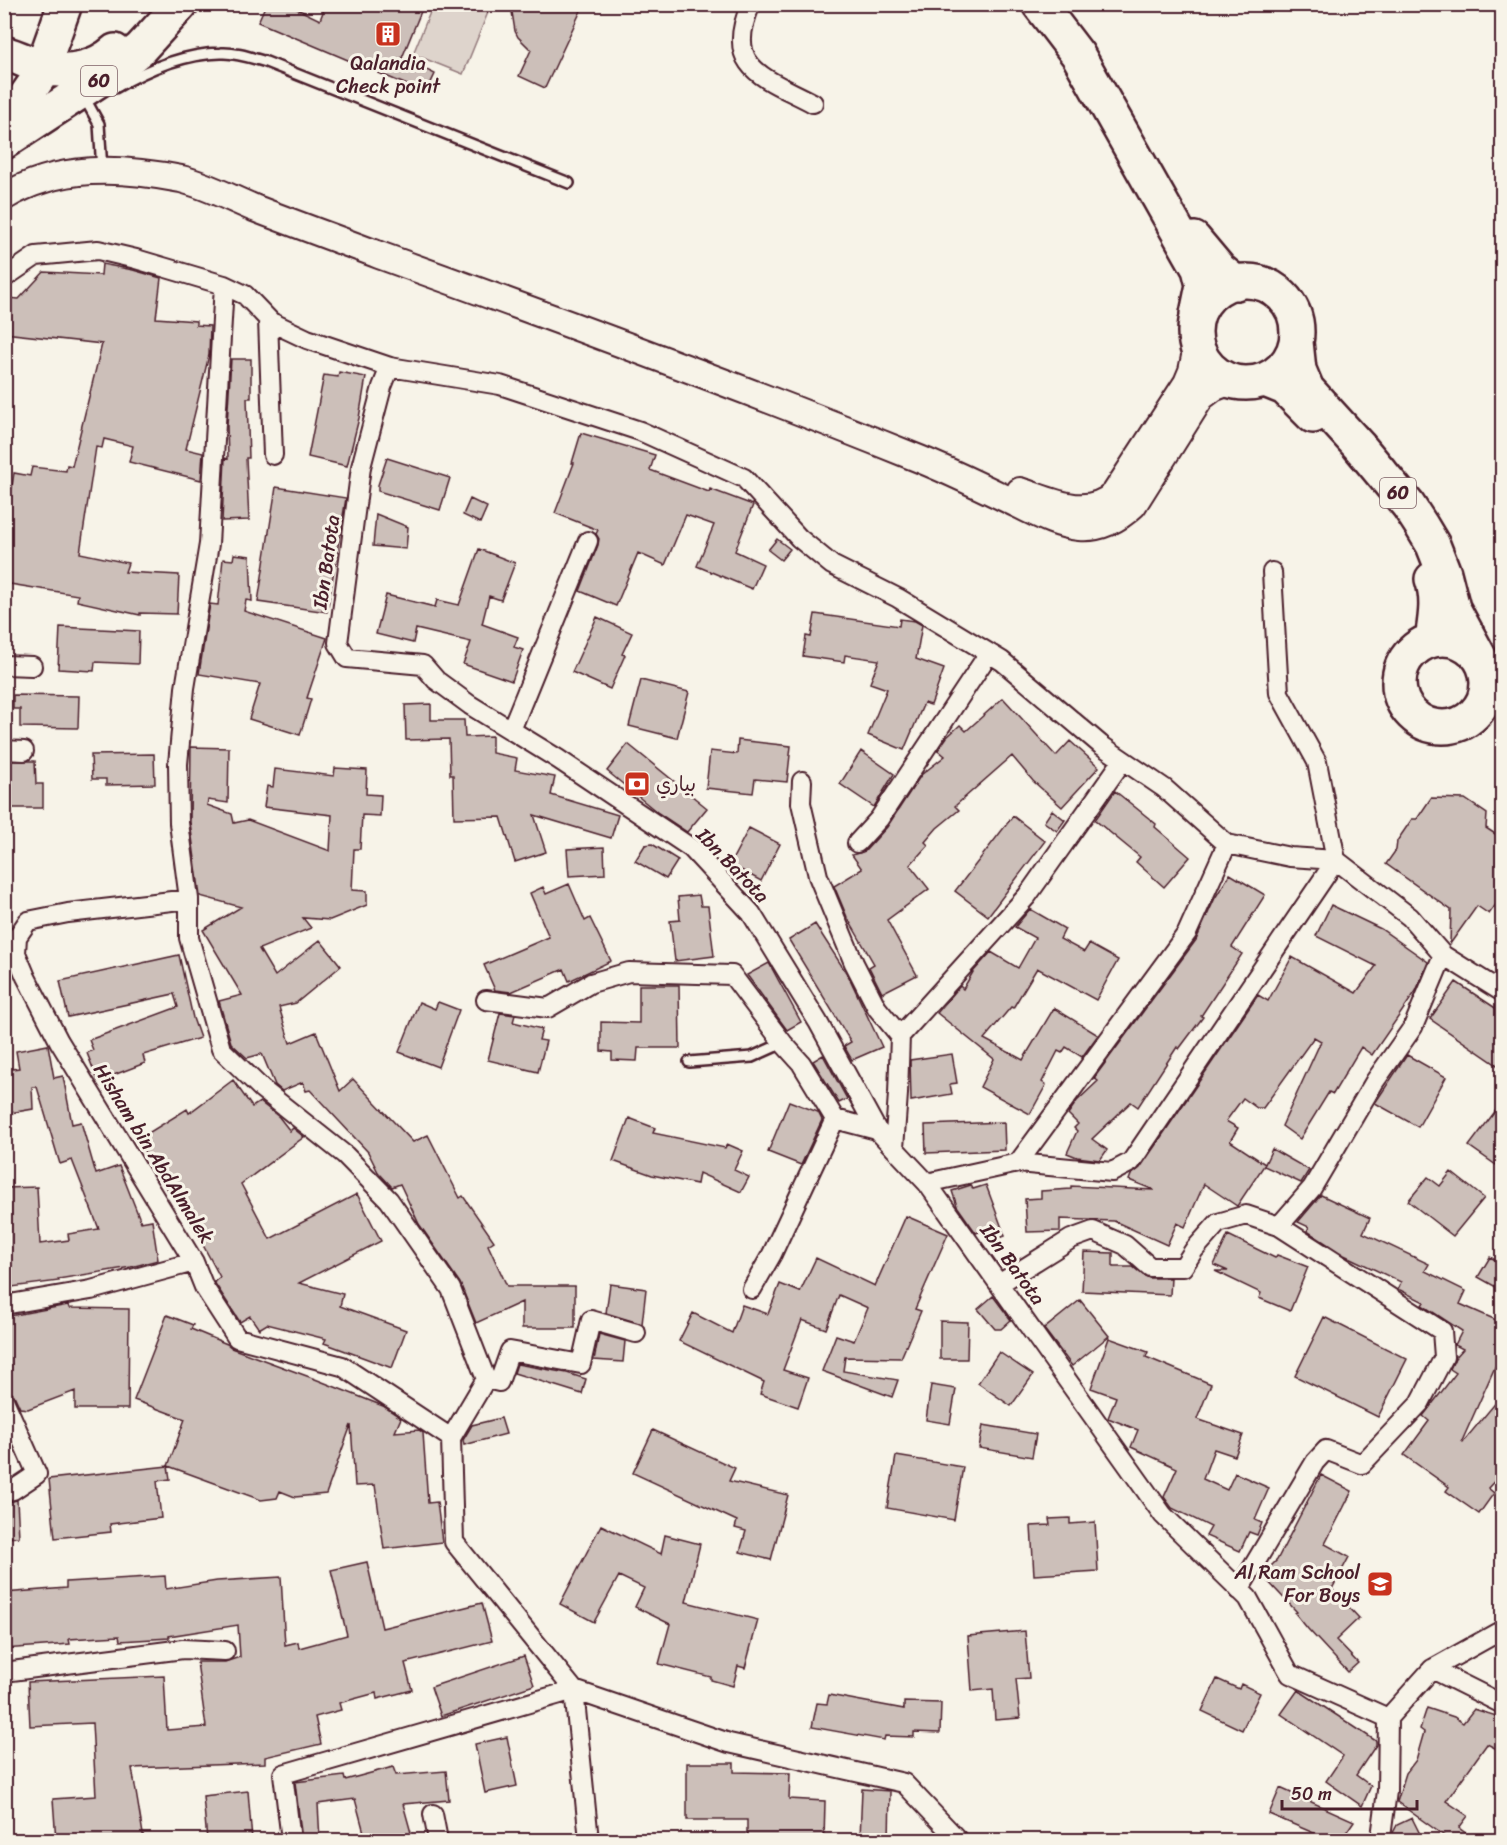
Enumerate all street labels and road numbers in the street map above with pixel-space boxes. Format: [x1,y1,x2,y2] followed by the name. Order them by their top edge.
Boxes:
[81,66,117,96] road number: 60
[1380,478,1416,508] road number: 60
[302,513,350,612] street label: Ibn Batota
[687,818,778,912] street label: Ibn Batota
[84,1056,224,1251] street label: Hisham bin AbdAlmalek
[970,1215,1055,1313] street label: Ibn Batota

